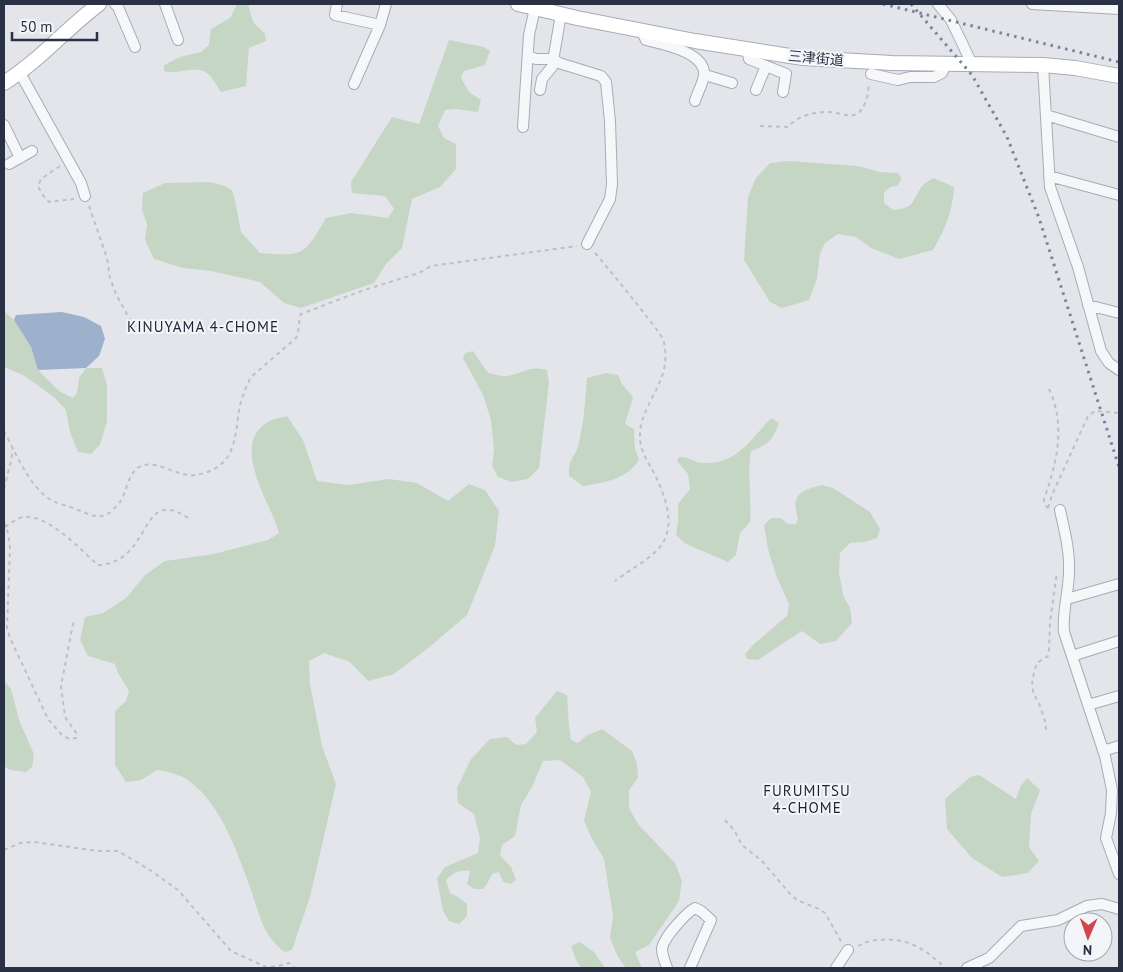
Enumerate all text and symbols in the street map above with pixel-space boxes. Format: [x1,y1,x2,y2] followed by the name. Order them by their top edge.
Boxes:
[12,10,98,42] scale bar
[20,17,53,36] text: 50 m
[787,47,845,69] street label: 三津街道
[127,317,279,336] district label: KINUYAMA 4-CHOME
[763,781,851,817] district label: FURUMITSU 4-CHOME
[1063,912,1113,962] north arrow
[1083,941,1092,959] text: N

